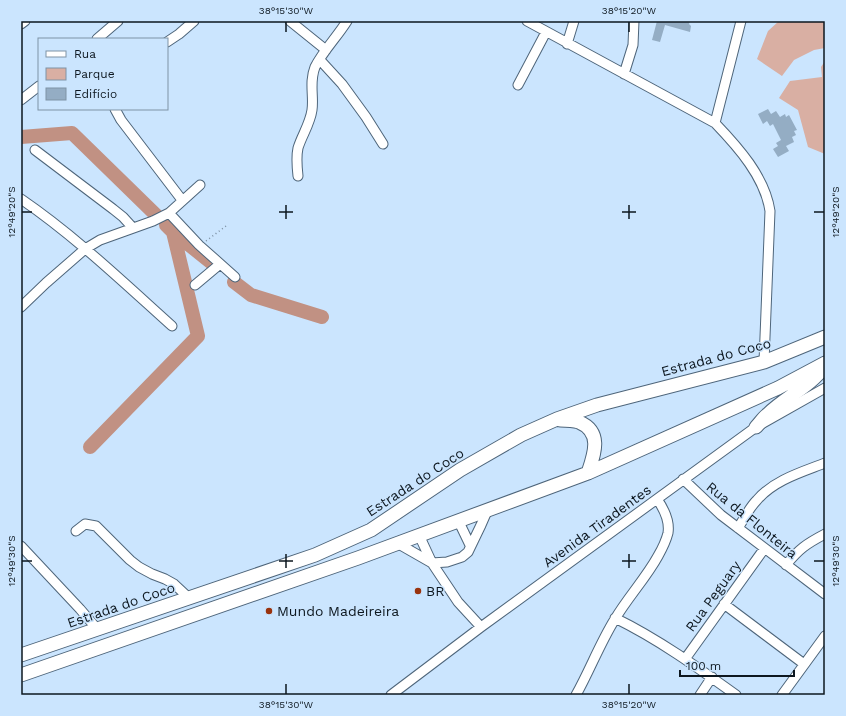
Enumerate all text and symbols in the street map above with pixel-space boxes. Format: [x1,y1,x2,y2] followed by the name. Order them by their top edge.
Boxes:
[259,5,314,16] text: 38°15'30"W
[602,5,657,16] text: 38°15'20"W
[38,38,168,110] legend
[74,47,96,61] text: Rua
[74,67,115,81] text: Parque
[74,87,117,101] text: Edifício
[6,186,17,238] text: 12°49'20"S
[830,186,841,238] text: 12°49'20"S
[659,335,773,379] street label: Estrada do Coco
[363,445,467,519] street label: Estrada do Coco
[703,478,801,562] street label: Rua da Flonteira
[540,481,654,571] street label: Avenida Tiradentes
[6,535,17,587] text: 12°49'30"S
[830,535,841,587] text: 12°49'30"S
[682,557,744,635] street label: Rua Peguary
[65,579,177,631] street label: Estrada do Coco
[426,583,444,599] place label: BR
[413,586,423,596] marker: BR
[277,603,399,619] place label: Mundo Madeireira
[264,606,274,616] marker: Mundo Madeireira
[680,652,794,678] scale bar
[686,659,721,673] text: 100 m
[259,699,314,710] text: 38°15'30"W
[602,699,657,710] text: 38°15'20"W

